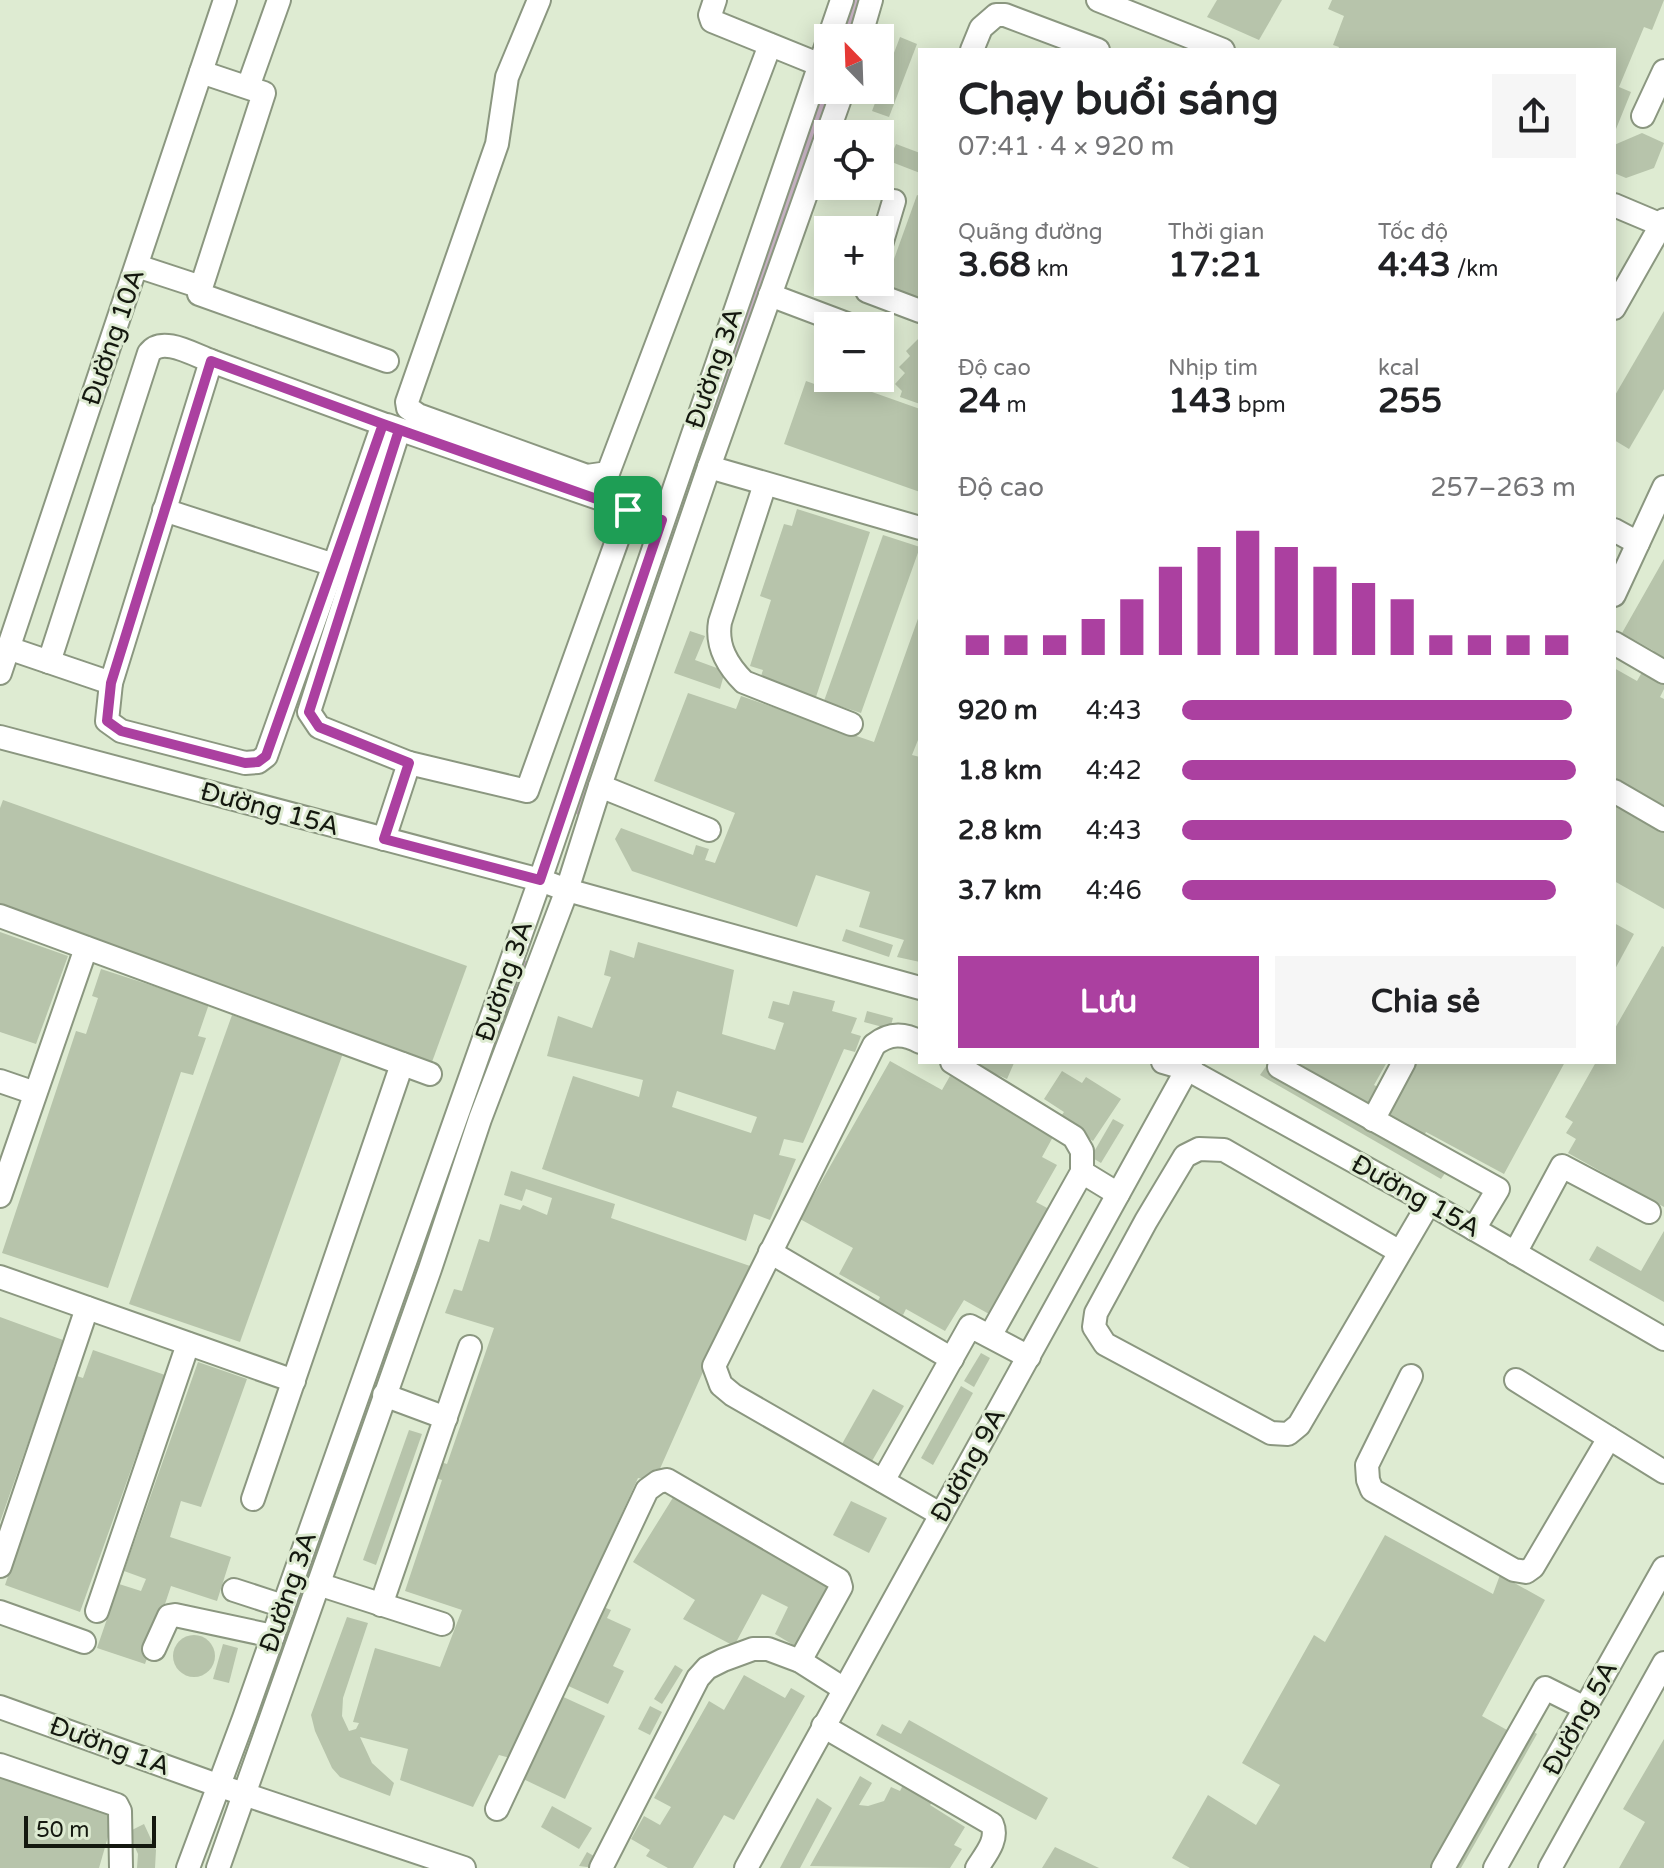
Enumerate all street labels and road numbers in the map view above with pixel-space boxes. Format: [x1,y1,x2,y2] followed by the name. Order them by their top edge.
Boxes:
[75,265,151,409] street label: Đường 10A
[679,303,749,433] street label: Đường 3A
[197,776,343,842] street label: Đường 15A
[469,916,539,1046] street label: Đường 3A
[1346,1148,1486,1244] street label: Đường 15A
[924,1402,1012,1528] street label: Đường 9A
[253,1527,323,1657] street label: Đường 3A
[1536,1655,1624,1781] street label: Đường 5A
[45,1710,175,1782] street label: Đường 1A

